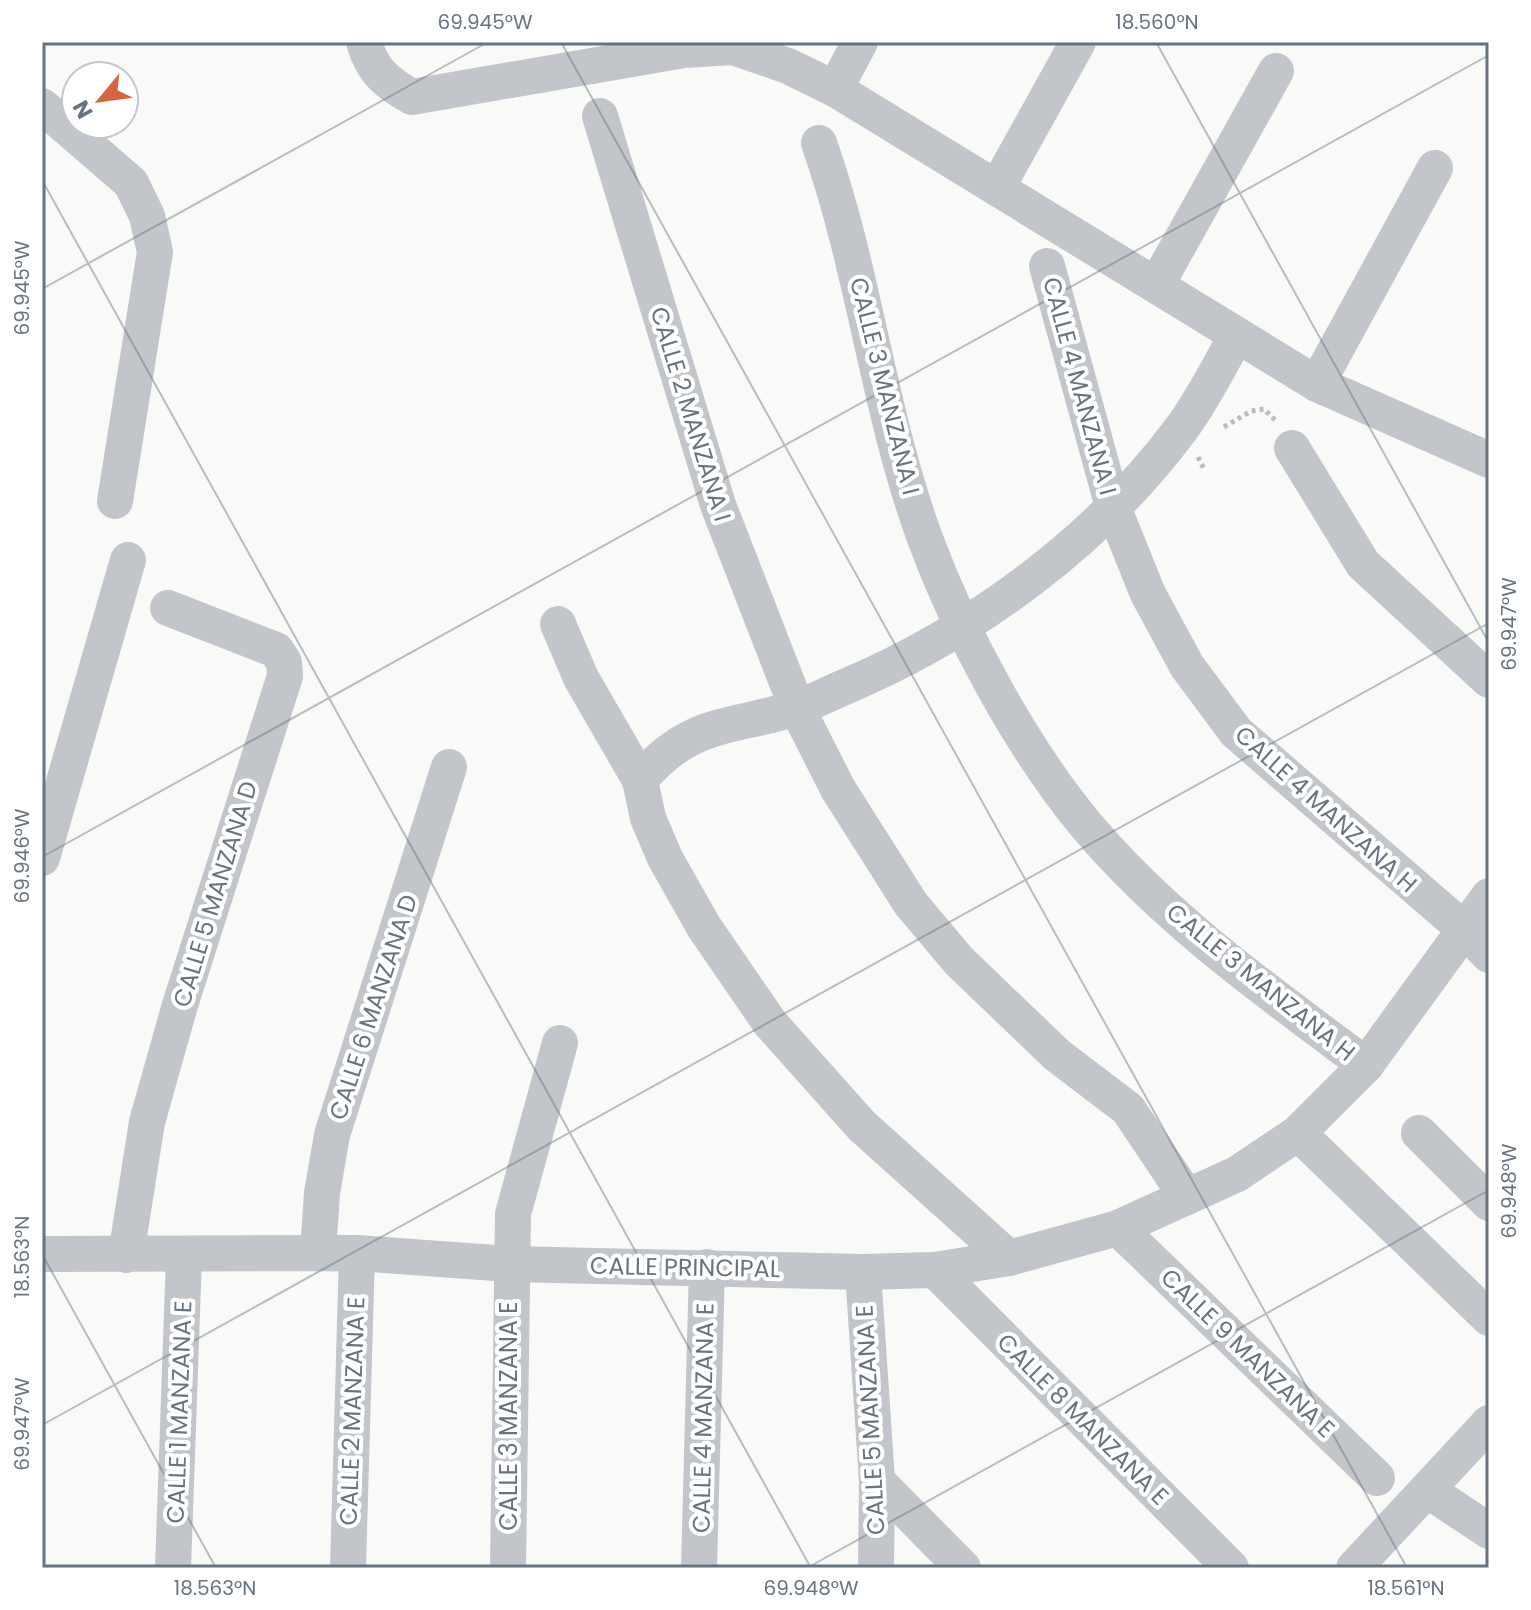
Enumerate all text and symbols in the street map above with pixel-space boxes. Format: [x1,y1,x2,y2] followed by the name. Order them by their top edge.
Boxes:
[438,8,533,36] text: 69.945°W
[1115,8,1199,36] text: 18.560°N
[60,60,140,140] north arrow
[65,95,101,124] text: N
[8,240,36,335] text: 69.945°W
[842,274,928,498] street label: CALLE 3 MANZANA I
[1035,274,1125,498] street label: CALLE 4 MANZANA I
[643,303,739,525] street label: CALLE 2 MANZANA I
[1495,577,1523,671] text: 69.947°W
[1228,718,1424,900] street label: CALLE 4 MANZANA H
[165,777,265,1011] street label: CALLE 5 MANZANA D
[8,808,36,904] text: 69.946°W
[321,890,425,1124] street label: CALLE 6 MANZANA D
[1160,896,1362,1068] street label: CALLE 3 MANZANA H
[1495,1143,1523,1239] text: 69.948°W
[8,1216,36,1298] text: 18.563°N
[590,1249,780,1285] street label: CALLE PRINCIPAL
[1154,1261,1342,1445] street label: CALLE 9 MANZANA E
[332,1296,372,1526] street label: CALLE 2 MANZANA E
[159,1300,199,1524] street label: CALLE 1 MANZANA E
[492,1301,525,1531] street label: CALLE 3 MANZANA E
[684,1303,722,1533] street label: CALLE 4 MANZANA E
[847,1304,893,1536] street label: CALLE 5 MANZANA E
[990,1326,1176,1512] street label: CALLE 8 MANZANA E
[8,1377,36,1471] text: 69.947°W
[174,1574,256,1602] text: 18.563°N
[763,1574,859,1602] text: 69.948°W
[1367,1574,1445,1602] text: 18.561°N

